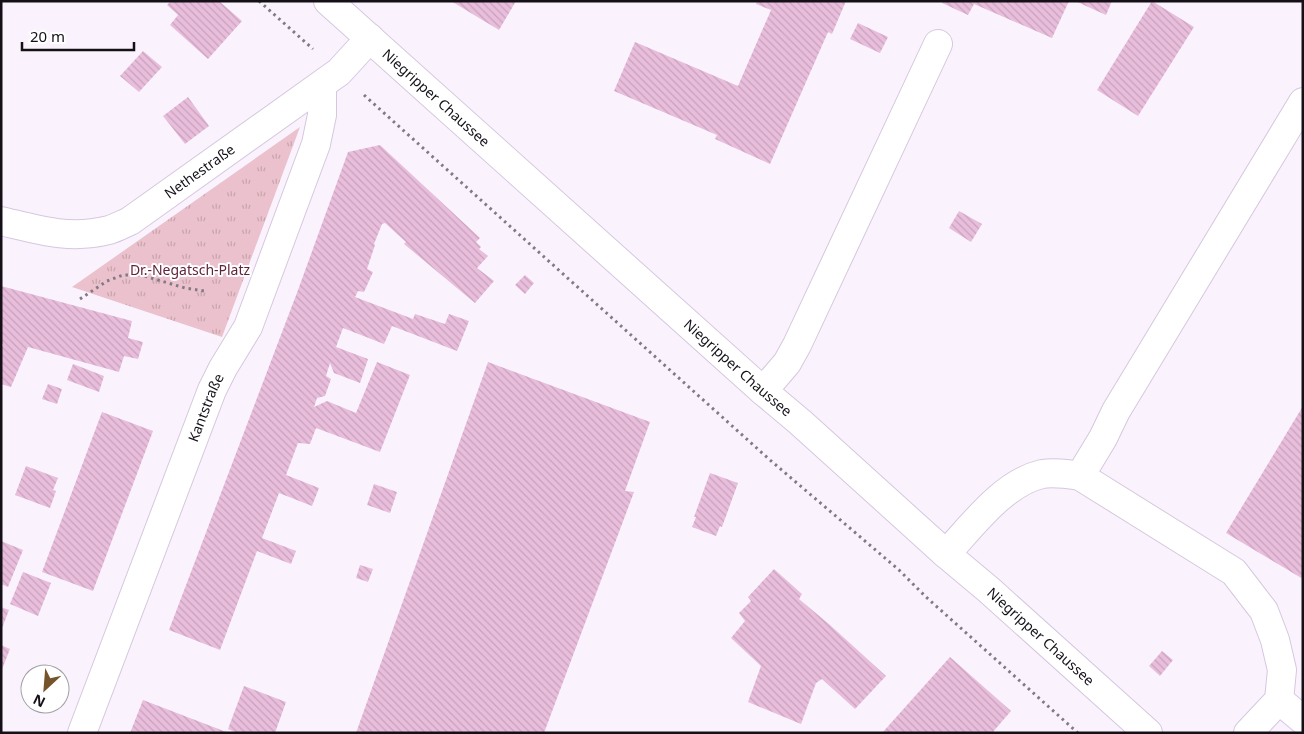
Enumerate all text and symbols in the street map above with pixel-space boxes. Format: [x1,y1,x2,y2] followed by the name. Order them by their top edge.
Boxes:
[22,20,135,52] scale bar
[30,26,65,46] text: 20 m
[379,44,494,151] street label: Niegripper Chaussee
[160,139,238,203] street label: Nethestraße
[130,260,251,279] park label: Dr.-Negatsch-Platz
[680,315,796,420] street label: Niegripper Chaussee
[183,370,228,445] street label: Kantstraße
[983,583,1099,689] street label: Niegripper Chaussee
[20,664,70,714] north arrow
[30,690,48,712] text: N

